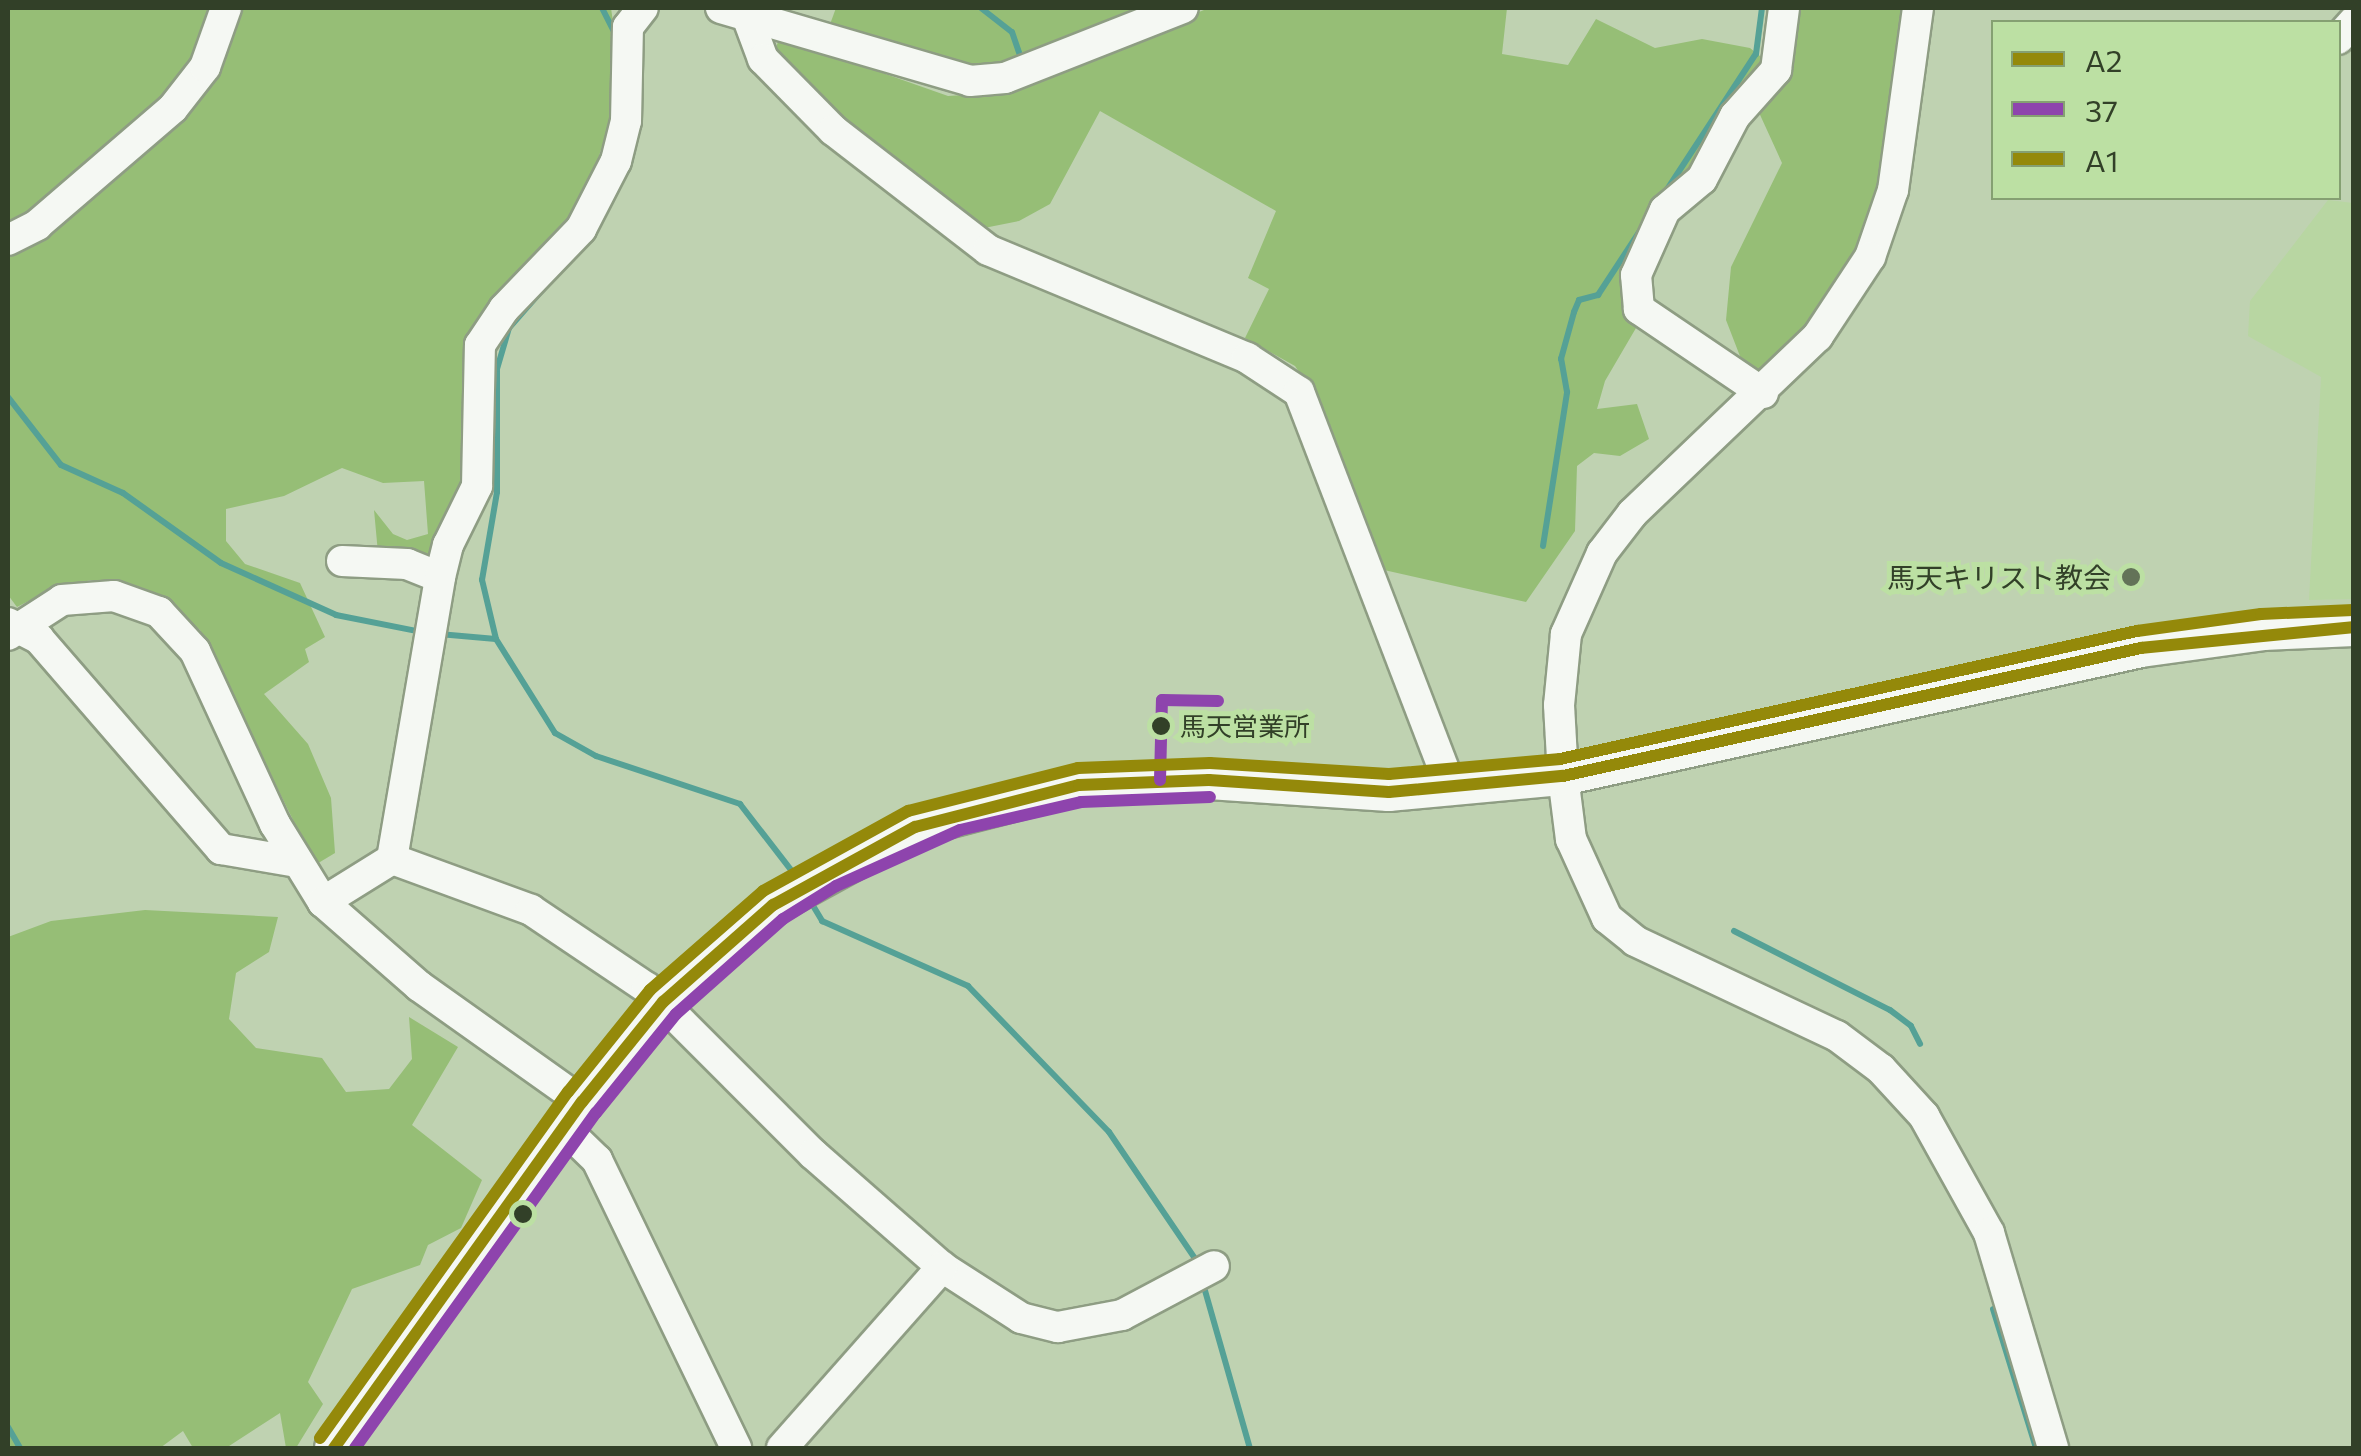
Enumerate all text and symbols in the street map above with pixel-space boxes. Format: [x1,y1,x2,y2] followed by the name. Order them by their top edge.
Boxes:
[1991,20,2341,200] legend
[2085,41,2122,78] text: A2
[2085,91,2118,128] text: 37
[2085,141,2119,178] text: A1
[1887,560,2111,594] place label: 馬天キリスト教会
[2120,566,2142,588] marker: 馬天キリスト教会
[1180,710,1310,742] place label: 馬天営業所
[1151,716,1171,736] marker: 馬天営業所
[513,1204,533,1224] unlabelled marker

